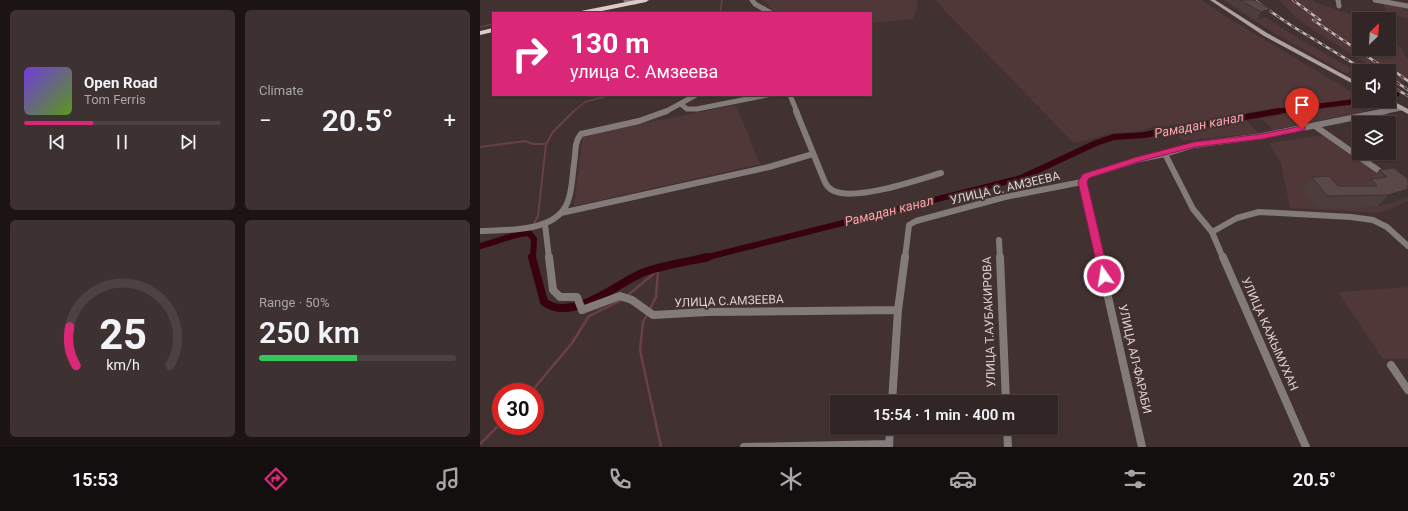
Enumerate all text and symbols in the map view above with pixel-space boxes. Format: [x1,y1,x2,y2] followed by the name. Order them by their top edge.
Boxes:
[1352,12,1396,56] north arrow
[1352,12,1396,160] map controls
[570,27,649,60] text: 130 m
[504,28,556,80] icon: right
[570,61,718,82] text: улица С. Амзеева
[1352,64,1396,108] button: sound
[84,74,158,92] text: Open Road
[259,83,303,98] text: Climate
[1285,88,1319,129] pin
[84,92,146,107] text: Tom Ferris
[1291,94,1313,116] icon: arrive
[322,103,393,138] text: 20.5°
[259,108,272,133] text: −
[444,108,456,133] text: +
[1153,109,1245,141] water label: Рамадан канал
[1352,116,1396,160] button: layers
[46,131,68,153] icon: previous
[111,131,133,153] icon: pause
[177,131,199,153] icon: next
[949,169,1061,207] street label: УЛИЦА С. АМЗЕЕВА
[843,193,935,229] water label: Рамадан канал
[1083,255,1125,297] position arrow
[980,256,998,388] street label: УЛИЦА Т.АУБАКИРОВА
[1239,275,1301,393] street label: УЛИЦА КАЖЫМУХАН
[674,292,784,310] street label: УЛИЦА С.АМЗЕЕВА
[259,295,329,310] text: Range · 50%
[1116,303,1154,415] street label: УЛИЦА АЛ-ФАРАБИ
[99,310,146,359] text: 25
[259,315,360,350] text: 250 km
[106,357,139,373] text: km/h
[492,383,544,435] speed limit sign: 30
[873,406,1015,424] text: 15:54 · 1 min · 400 m
[262,465,290,493] icon: directions
[434,465,462,493] icon: music
[606,465,634,493] icon: phone
[777,465,805,493] icon: climate
[949,465,977,493] icon: car
[1121,465,1149,493] icon: filters
[72,469,118,490] text: 15:53
[1293,469,1336,490] text: 20.5°

